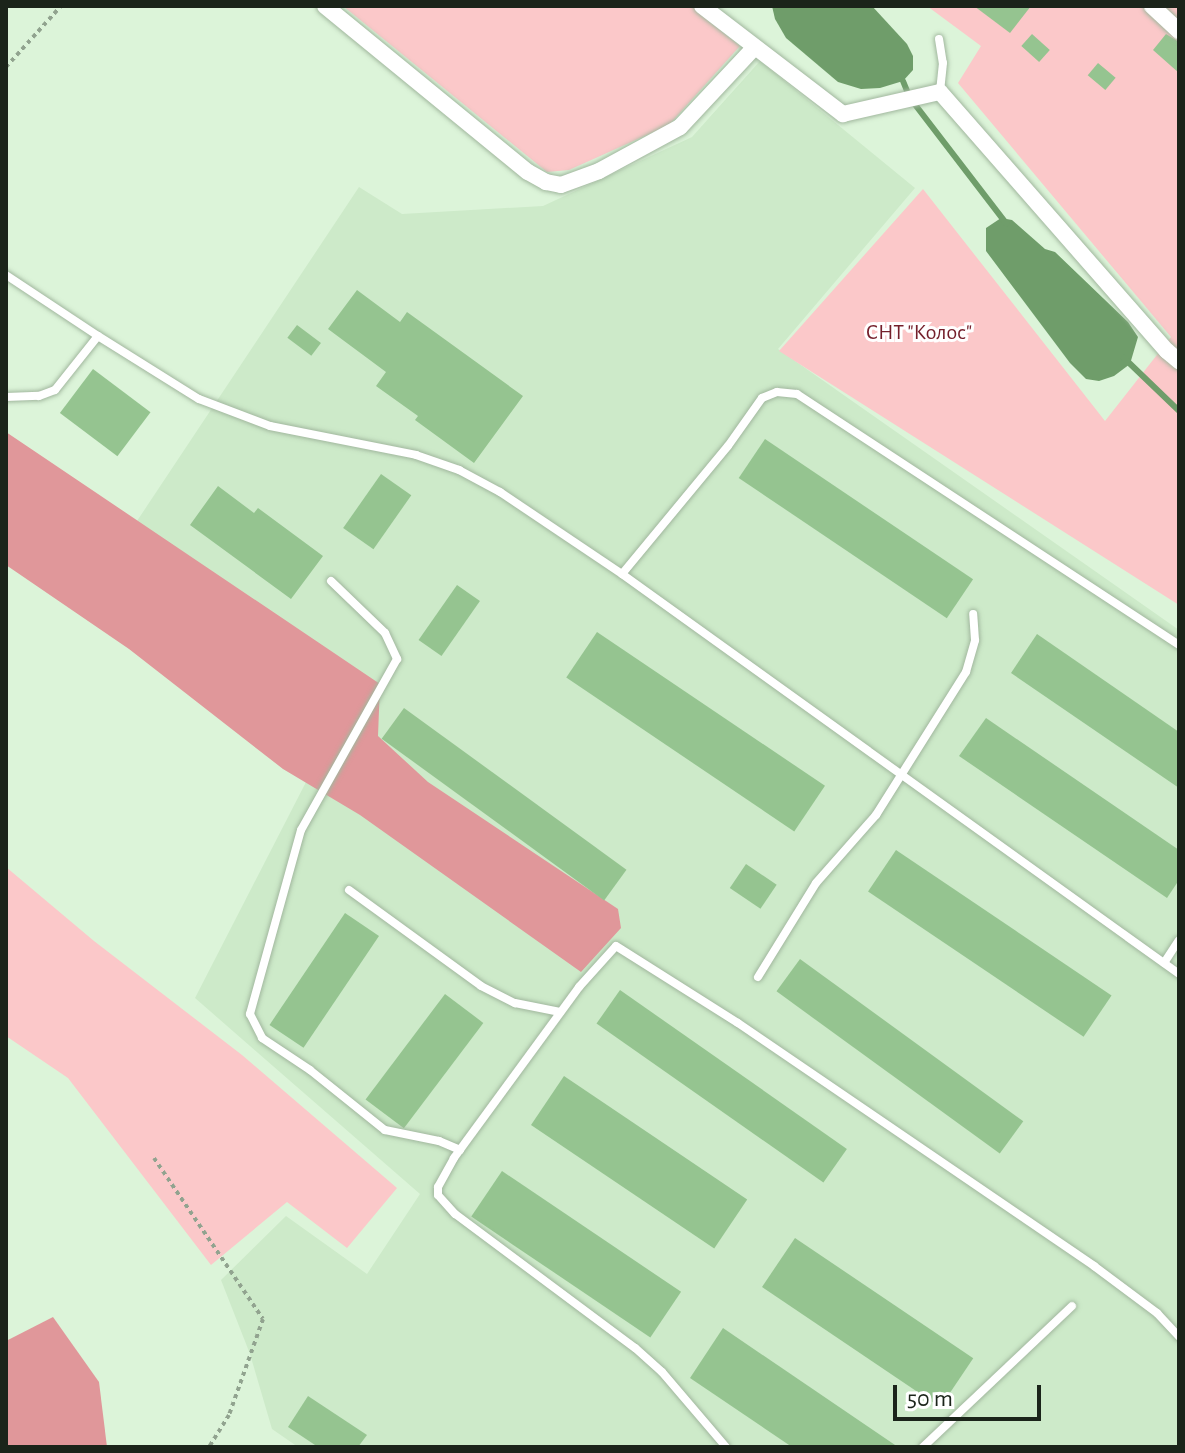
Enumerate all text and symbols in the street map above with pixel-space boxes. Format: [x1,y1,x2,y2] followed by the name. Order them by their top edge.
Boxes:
[866,320,972,346] park label: СНТ "Колос"
[897,1369,1045,1419] scale bar
[907,1387,953,1411] text: 50 m

